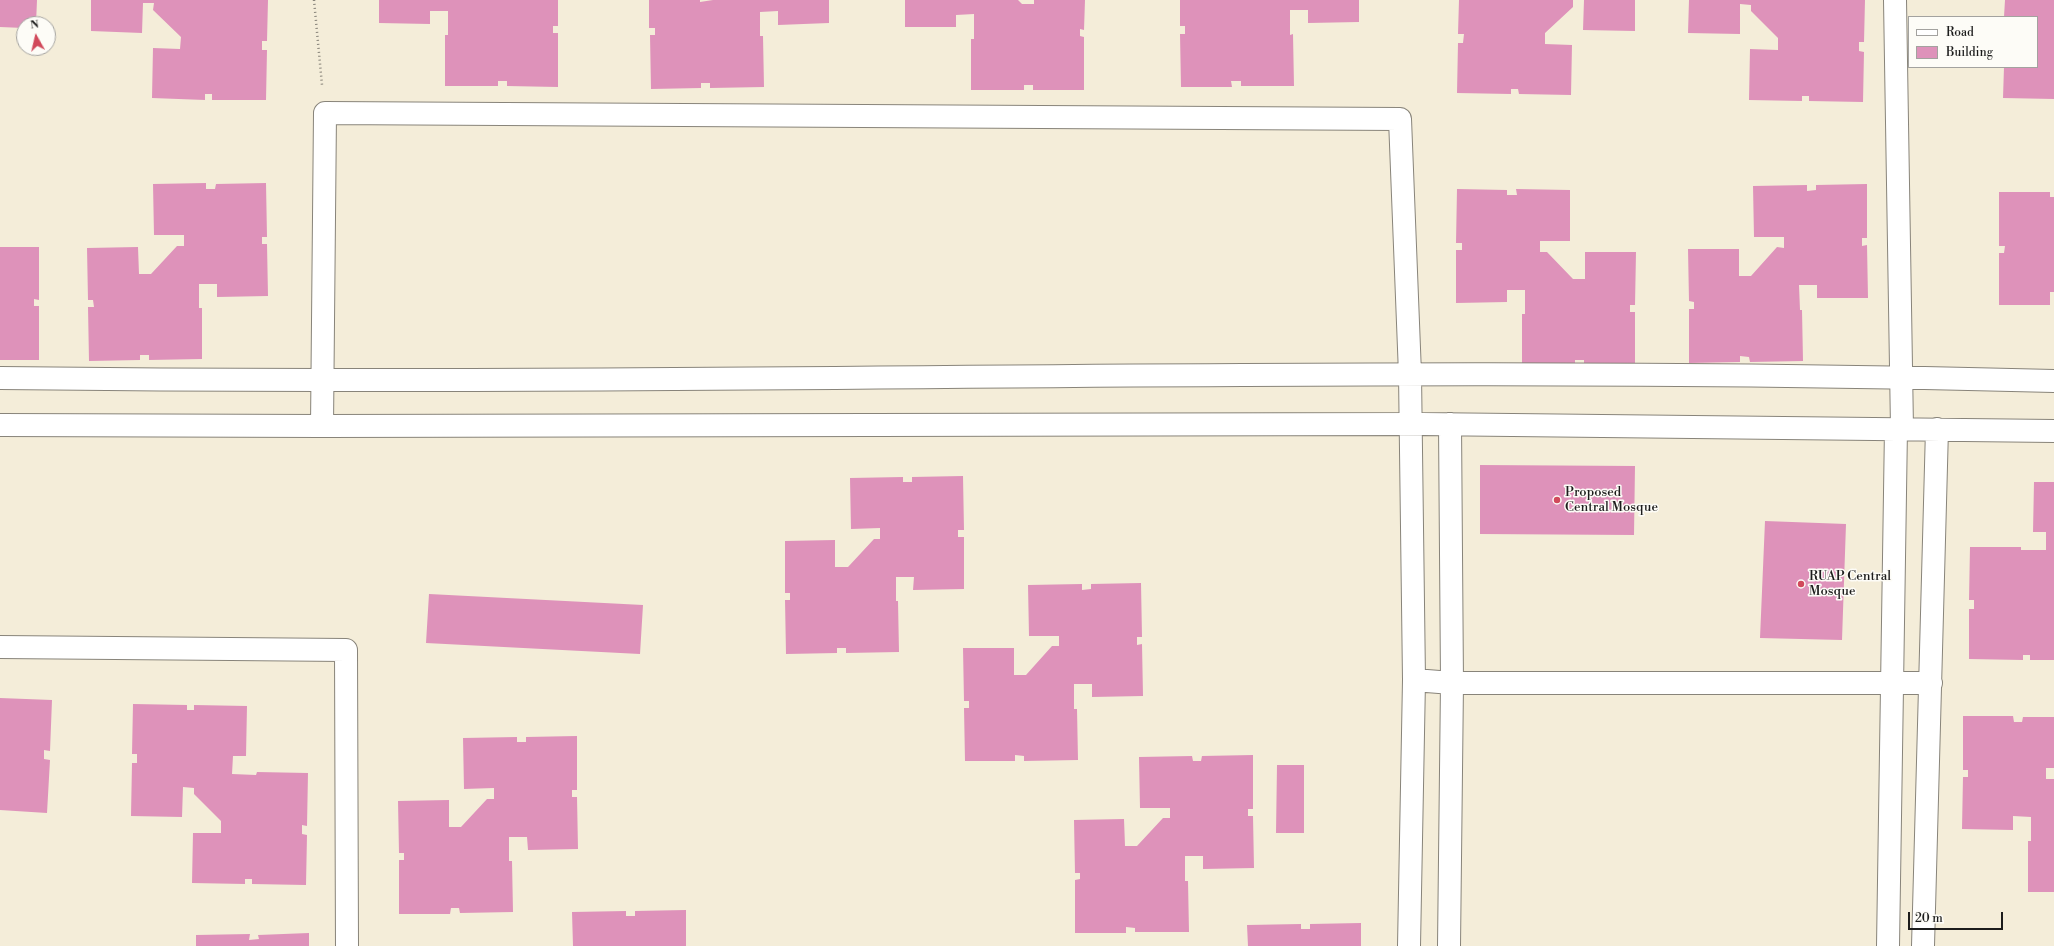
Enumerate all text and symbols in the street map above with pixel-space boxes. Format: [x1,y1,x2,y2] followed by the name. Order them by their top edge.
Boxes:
[16,16,56,56] north arrow
[1908,16,2038,68] legend
[29,18,40,33] text: N
[1946,25,1974,40] text: Road
[1946,45,1993,60] text: Building
[1565,485,1658,516] place label: Proposed Central Mosque
[1552,495,1562,505] marker: Proposed Central Mosque
[1809,569,1891,600] place label: RUAP Central Mosque
[1796,579,1806,589] marker: RUAP Central Mosque
[1910,904,2005,930] scale bar
[1915,911,1943,926] text: 20 m

